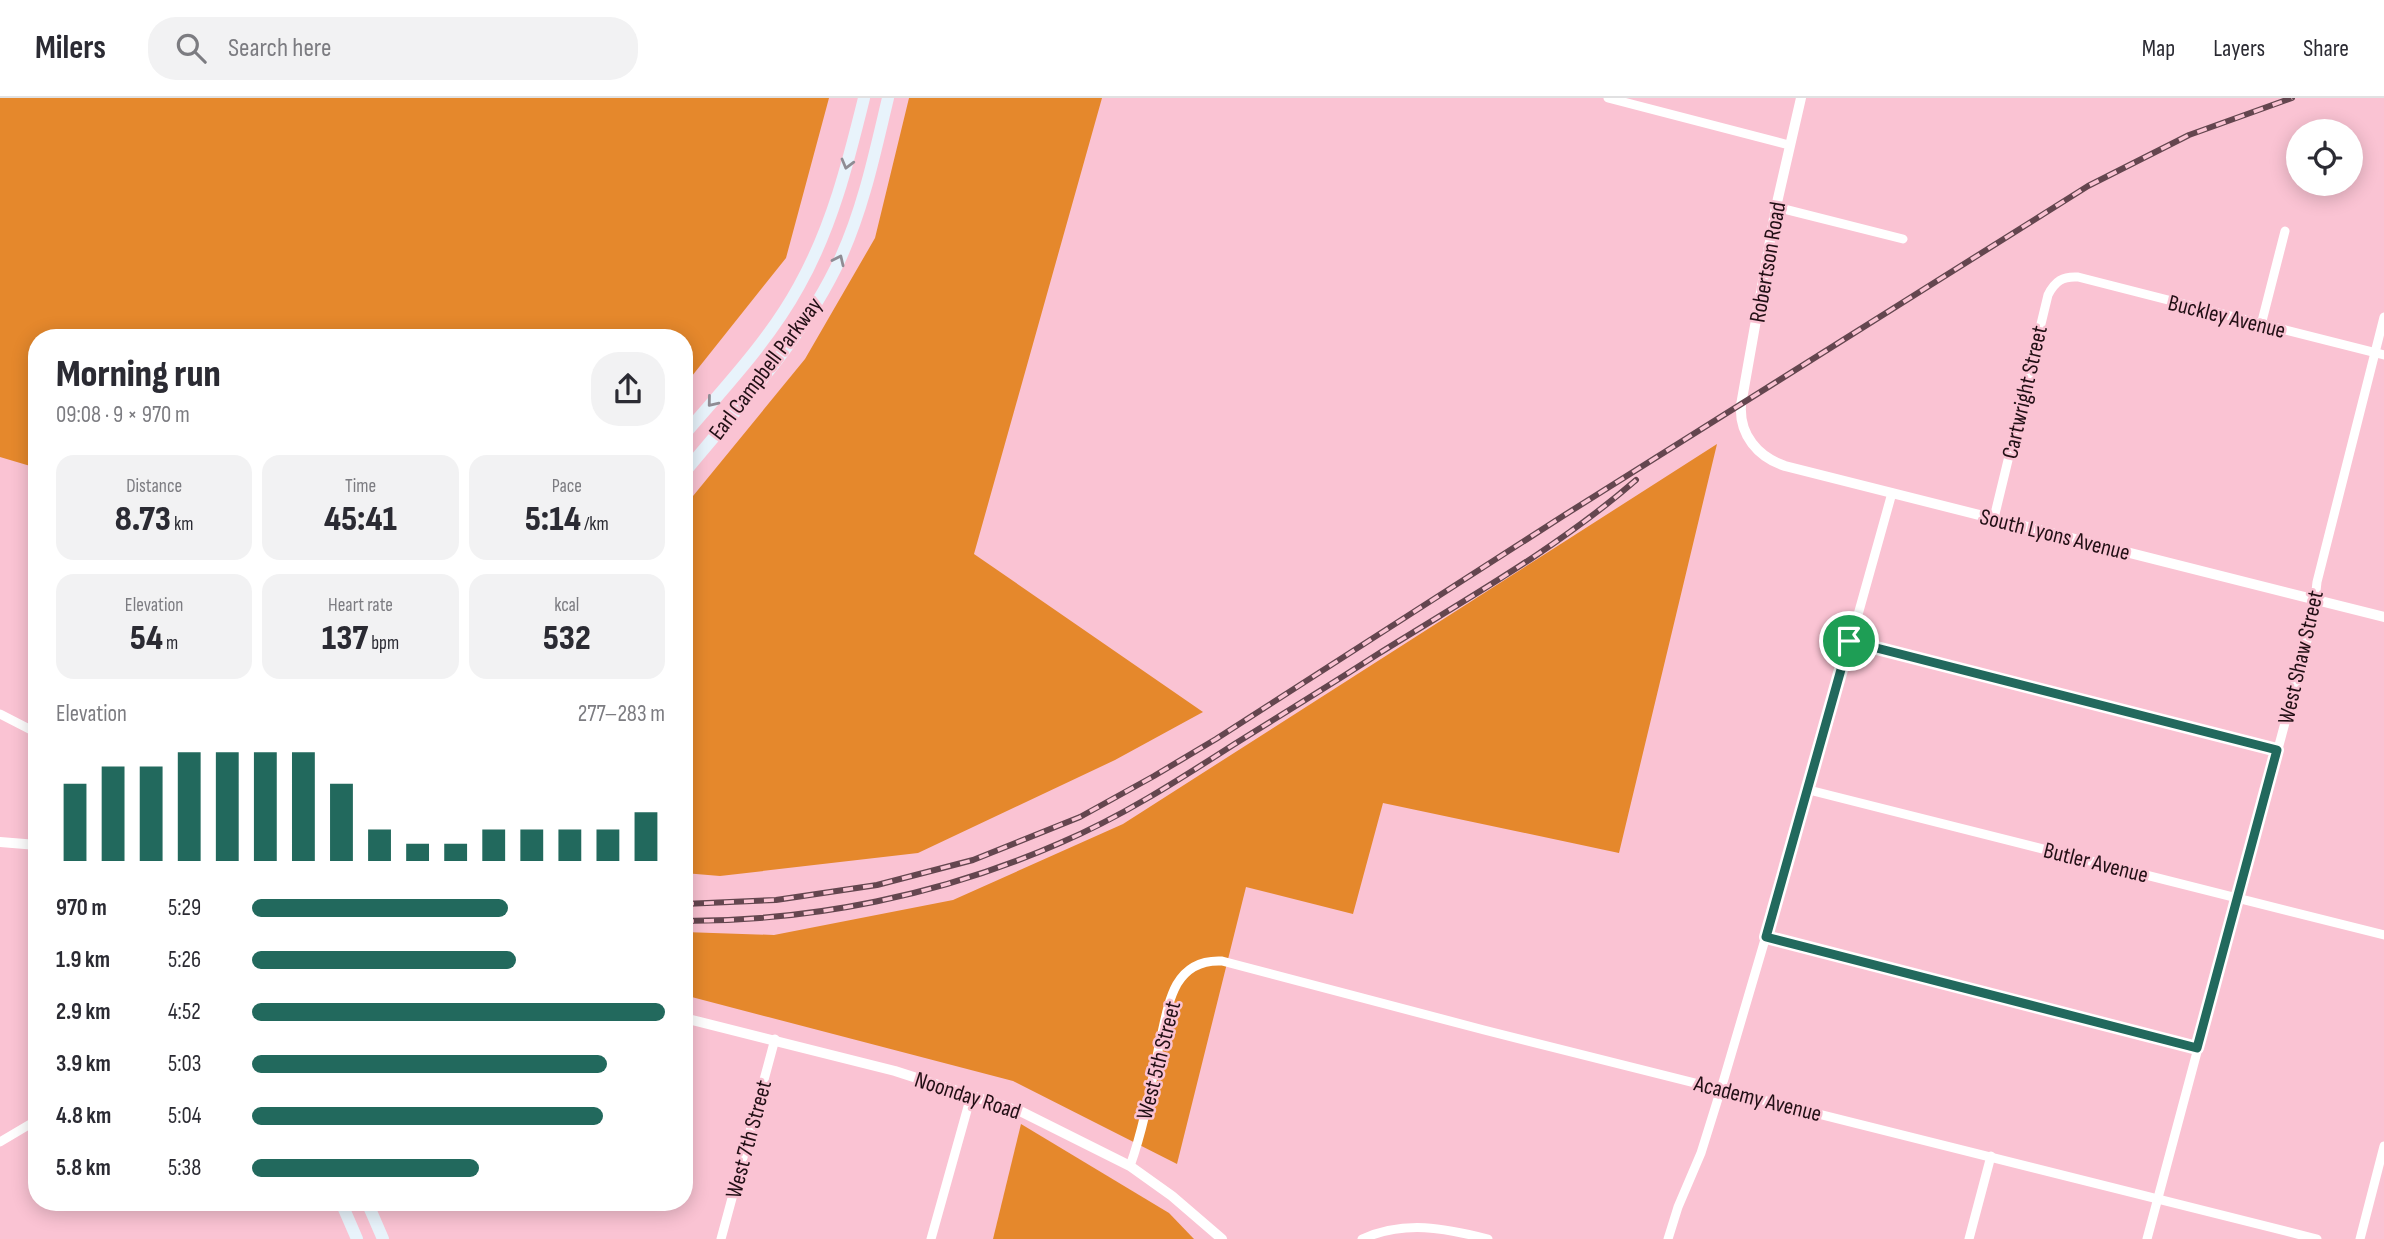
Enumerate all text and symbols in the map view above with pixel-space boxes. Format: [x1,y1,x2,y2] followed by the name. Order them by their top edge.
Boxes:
[148,17,638,80] search box
[35,28,106,68] text: Milers
[172,29,210,67] icon: search
[228,33,331,64] text: Search here
[2142,34,2175,63] text: Map
[2213,34,2265,63] text: Layers
[2303,34,2349,63] text: Share
[2286,119,2363,196] map controls
[2286,119,2363,196] button: locate
[841,158,855,170] one-way arrow
[1744,200,1792,325] street label: Robertson Road
[831,255,845,267] one-way arrow
[2165,289,2288,345] street label: Buckley Avenue
[703,292,829,445] street label: Earl Campbell Parkway
[1996,323,2054,461] street label: Cartwright Street
[56,352,221,397] text: Morning run
[591,352,665,426] button: share
[708,393,720,406] one-way arrow
[56,401,190,429] text: 09:08 · 9 × 970 m
[126,475,182,498] text: Distance
[345,475,376,498] text: Time
[552,475,582,498] text: Pace
[115,498,171,541] text: 8.73
[324,498,397,541] text: 45:41
[525,498,581,541] text: 5:14
[1977,503,2133,567] street label: South Lyons Avenue
[171,513,193,536] text: km
[581,513,609,536] text: /km
[2272,588,2330,727] street label: West Shaw Street
[125,594,183,617] text: Elevation
[328,594,393,617] text: Heart rate
[554,594,579,617] text: kcal
[1819,611,1879,671] pin
[130,617,163,660] text: 54
[322,617,368,660] text: 137
[543,617,591,660] text: 532
[1830,622,1868,660] icon: arrive
[163,632,178,655] text: m
[368,632,399,655] text: bpm
[56,700,127,728] text: Elevation
[578,700,665,728] text: 277–283 m
[2041,836,2151,889] street label: Butler Avenue
[56,894,107,922] text: 970 m
[168,894,201,922] text: 5:29
[56,946,110,974] text: 1.9 km
[168,946,201,974] text: 5:26
[56,998,110,1026] text: 2.9 km
[168,998,201,1026] text: 4:52
[1131,998,1187,1122] street label: West 5th Street
[56,1050,111,1078] text: 3.9 km
[168,1050,201,1078] text: 5:03
[911,1066,1024,1126] street label: Noonday Road
[1690,1069,1824,1128] street label: Academy Avenue
[720,1077,778,1201] street label: West 7th Street
[56,1102,111,1130] text: 4.8 km
[168,1102,201,1130] text: 5:04
[56,1154,111,1182] text: 5.8 km
[168,1154,201,1182] text: 5:38

